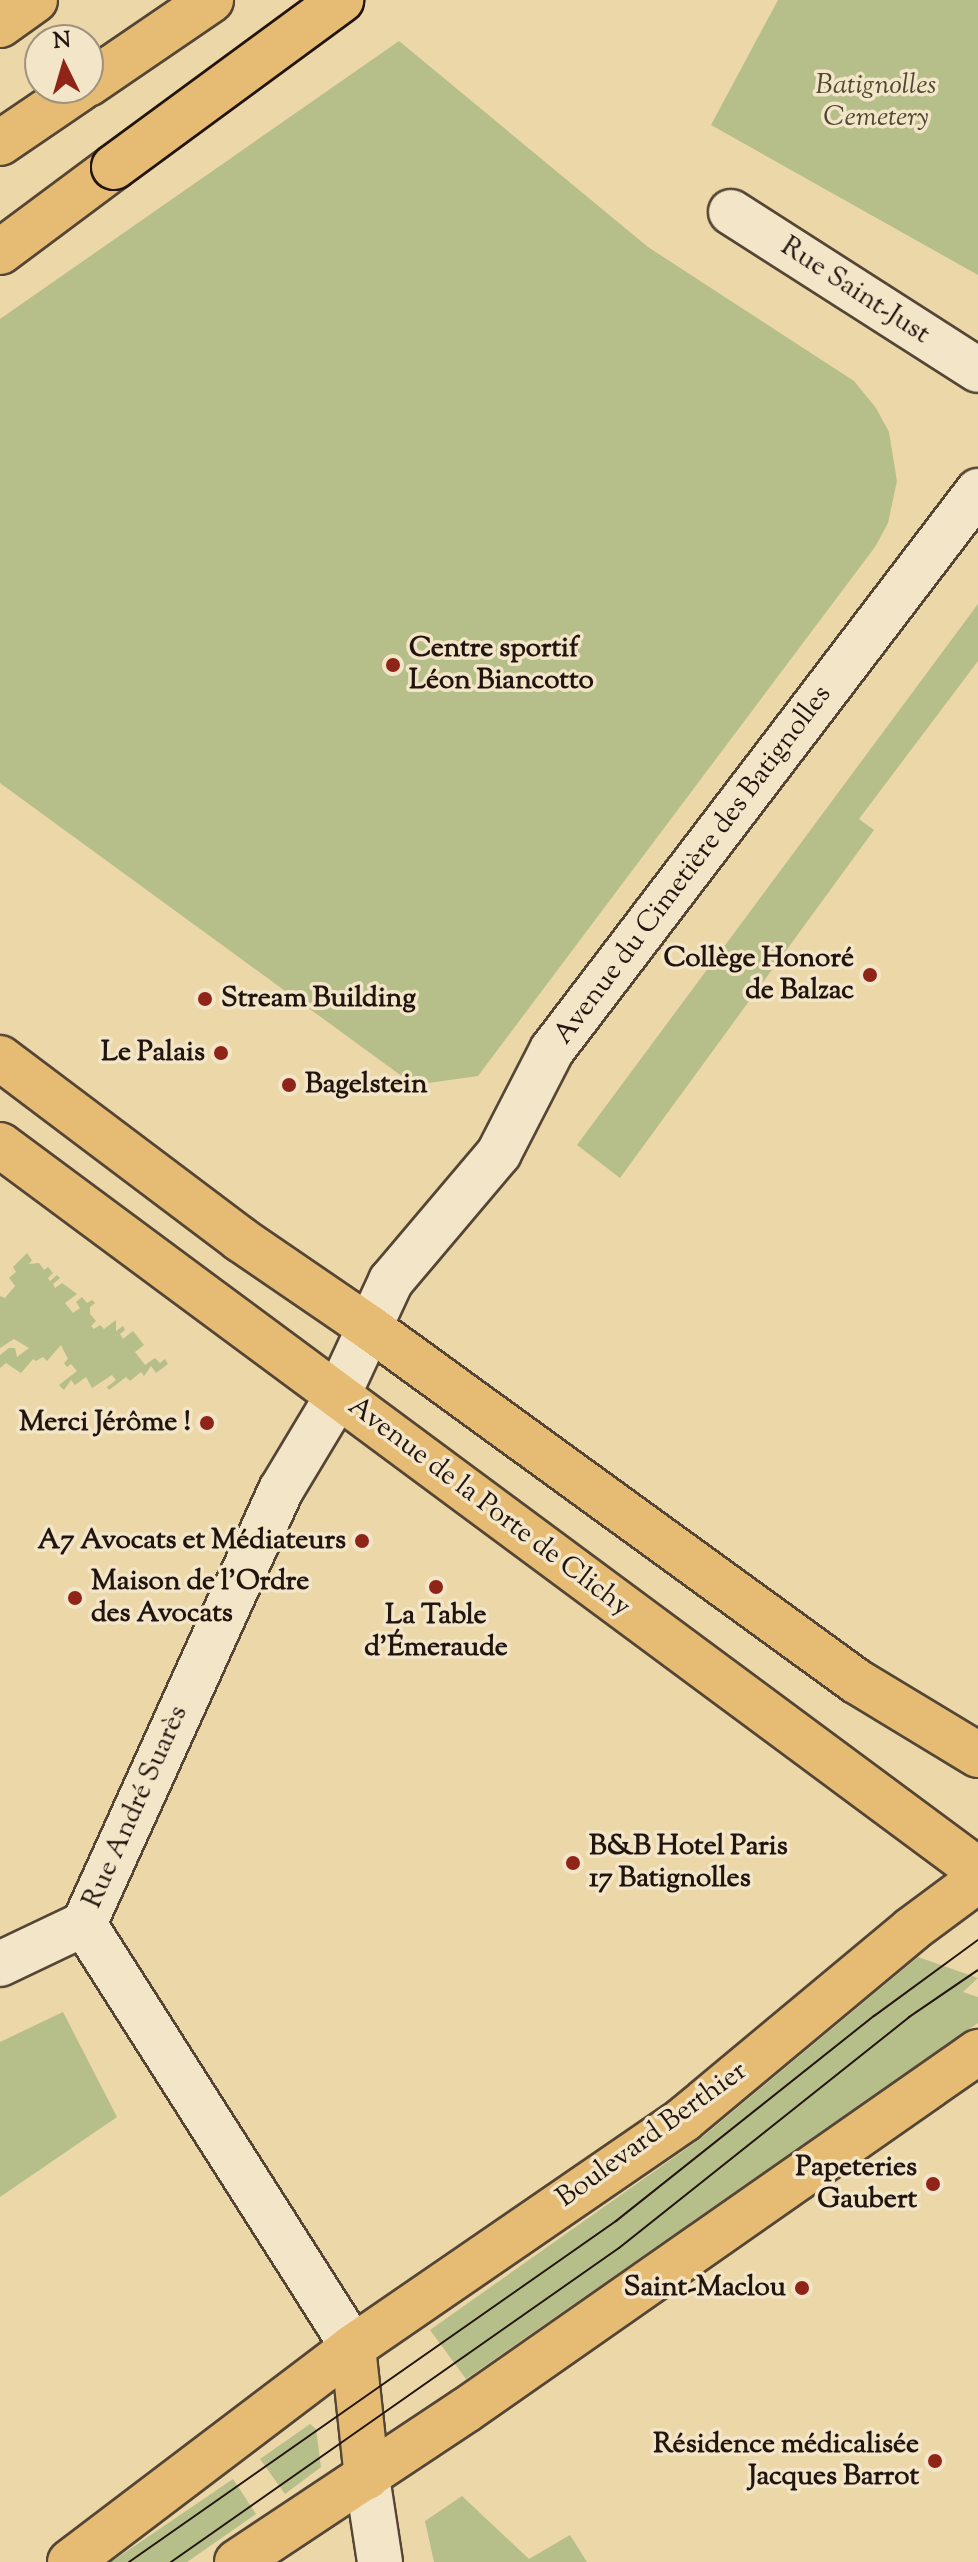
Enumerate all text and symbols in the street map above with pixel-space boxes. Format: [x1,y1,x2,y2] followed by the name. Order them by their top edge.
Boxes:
[24,24,104,104] north arrow
[52,25,72,59] text: N
[816,69,936,135] park label: Batignolles Cemetery
[774,230,936,352] street label: Rue Saint-Just
[409,632,594,698] place label: Centre sportif Léon Biancotto
[384,656,402,674] marker: Centre sportif Léon Biancotto
[547,679,839,1051] street label: Avenue du Cimetière des Batignolles
[664,942,854,1008] place label: Collège Honoré de Balzac
[861,966,879,984] marker: Collège Honoré de Balzac
[221,982,416,1016] place label: Stream Building
[196,990,214,1008] marker: Stream Building
[101,1036,205,1070] place label: Le Palais
[212,1044,230,1062] marker: Le Palais
[305,1068,428,1102] place label: Bagelstein
[280,1076,298,1094] marker: Bagelstein
[341,1390,637,1624] street label: Avenue de la Porte de Clichy
[19,1406,191,1440] place label: Merci Jérôme !
[198,1414,216,1432] marker: Merci Jérôme !
[38,1524,346,1558] place label: A7 Avocats et Médiateurs
[353,1532,371,1550] marker: A7 Avocats et Médiateurs
[91,1565,309,1631] place label: Maison de l’Ordre des Avocats
[427,1578,445,1596] marker: La Table d'Émeraude
[66,1589,84,1607] marker: Maison de l’Ordre des Avocats
[364,1599,508,1665] place label: La Table d'Émeraude
[76,1700,196,1914] street label: Rue André Suarès
[589,1830,788,1896] place label: B&B Hotel Paris 17 Batignolles
[564,1854,582,1872] marker: B&B Hotel Paris 17 Batignolles
[550,2055,754,2215] street label: Boulevard Berthier
[796,2151,917,2217] place label: Papeteries Gaubert
[924,2175,942,2193] marker: Papeteries Gaubert
[624,2271,786,2305] place label: Saint-Maclou
[793,2279,811,2297] marker: Saint-Maclou
[653,2428,919,2494] place label: Résidence médicalisée Jacques Barrot
[926,2452,944,2470] marker: Résidence médicalisée Jacques Barrot

